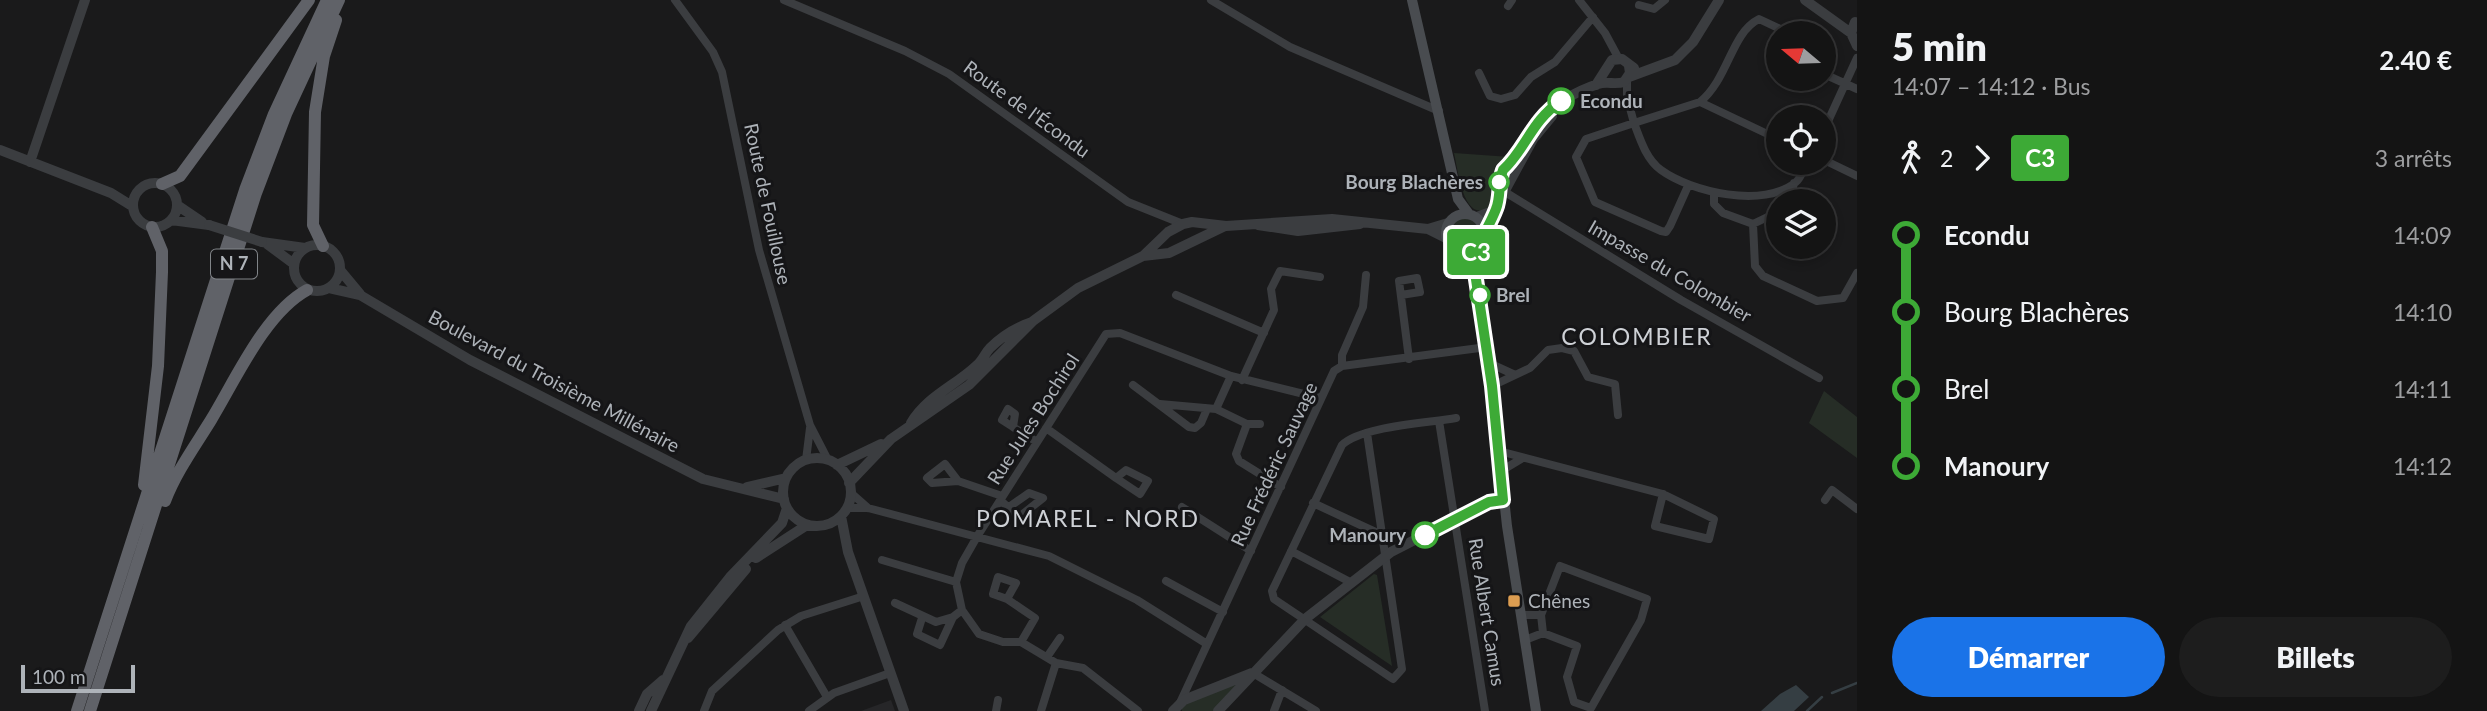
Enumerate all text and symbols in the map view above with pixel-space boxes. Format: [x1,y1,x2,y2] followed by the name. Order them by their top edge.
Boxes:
[1766,21,1836,91] north arrow
[1766,21,1836,259] map controls
[1892,23,1987,69] text: 5 min
[2379,44,2452,76] text: 2.40 €
[960,55,1095,162] street label: Route de l'Écondu
[1892,72,2091,100] text: 14:07 – 14:12 · Bus
[1548,88,1574,114] marker: Econdu
[1580,89,1643,112] place label: Econdu
[1766,105,1836,175] button: locate
[740,121,797,287] street label: Route de Fouillouse
[1892,139,1930,177] icon: walk
[1963,139,2001,177] icon: forward
[2025,143,2055,172] text: C3
[1940,144,1953,172] text: 2
[2375,144,2452,172] text: 3 arrêts
[1345,170,1483,193] place label: Bourg Blachères
[1489,172,1509,192] marker: Bourg Blachères
[1766,189,1836,259] button: layers
[1585,214,1756,327] street label: Impasse du Colombier
[1944,219,2030,251] text: Econdu
[2393,221,2452,249] text: 14:09
[1444,229,1508,275] line badge: C3
[1461,237,1491,266] text: C3
[211,250,257,278] road number: N 7
[1496,283,1530,306] place label: Brel
[1470,285,1490,305] marker: Brel
[1944,296,2129,328] text: Bourg Blachères
[2393,298,2452,326] text: 14:10
[425,304,684,457] street label: Boulevard du Troisième Millénaire
[1561,322,1713,350] district label: COLOMBIER
[982,349,1083,488] street label: Rue Jules Bochirol
[1944,373,1989,405] text: Brel
[2393,375,2452,403] text: 14:11
[1225,378,1322,550] street label: Rue Frédéric Sauvage
[1944,450,2049,482] text: Manoury
[2393,452,2452,480] text: 14:12
[976,504,1200,532] district label: POMAREL - NORD
[1412,522,1438,548] marker: Manoury
[1329,523,1407,546] place label: Manoury
[1464,536,1511,688] street label: Rue Albert Camus
[1528,589,1590,612] place label: Chênes
[1506,593,1522,609] marker: Chênes
[1892,617,2165,697] button: Démarrer
[2179,617,2452,697] button: Billets
[21,662,135,694] scale bar
[32,665,86,688] text: 100 m

